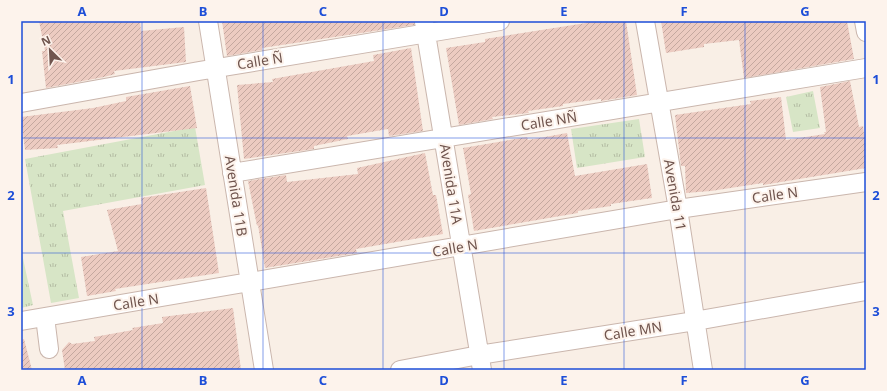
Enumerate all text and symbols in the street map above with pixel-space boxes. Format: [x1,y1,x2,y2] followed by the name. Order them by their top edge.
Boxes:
[78,2,87,20] text: A
[199,2,207,20] text: B
[319,2,327,20] text: C
[439,2,449,20] text: D
[560,2,568,20] text: E
[680,2,688,20] text: F
[800,2,810,20] text: G
[30,30,70,70] north arrow
[39,32,53,49] text: N
[236,48,284,73] street label: Calle Ñ
[7,70,15,88] text: 1
[872,70,880,88] text: 1
[519,107,578,134] street label: Calle NÑ
[436,142,467,226] street label: Avenida 11A
[221,154,252,238] street label: Avenida 11B
[660,158,691,232] street label: Avenida 11
[751,182,799,207] street label: Calle N
[7,186,15,204] text: 2
[872,186,880,204] text: 2
[431,234,479,261] street label: Calle N
[112,289,160,314] street label: Calle N
[7,302,15,320] text: 3
[872,302,880,320] text: 3
[602,317,663,344] street label: Calle MN
[78,371,87,389] text: A
[199,371,207,389] text: B
[319,371,327,389] text: C
[439,371,449,389] text: D
[560,371,568,389] text: E
[680,371,688,389] text: F
[800,371,810,389] text: G

